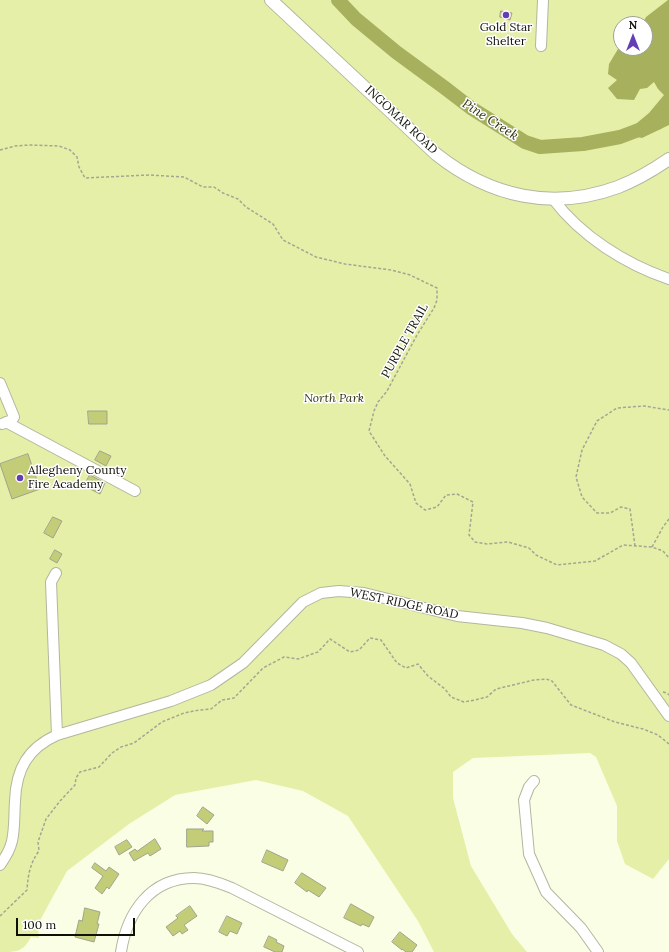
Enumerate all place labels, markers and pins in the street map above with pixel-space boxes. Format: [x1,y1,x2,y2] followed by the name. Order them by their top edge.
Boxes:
[501,10,511,20] marker: Gold Star Shelter
[480,21,532,49] place label: Gold Star Shelter
[28,464,127,492] place label: Allegheny County Fire Academy
[15,473,25,483] marker: Allegheny County Fire Academy

